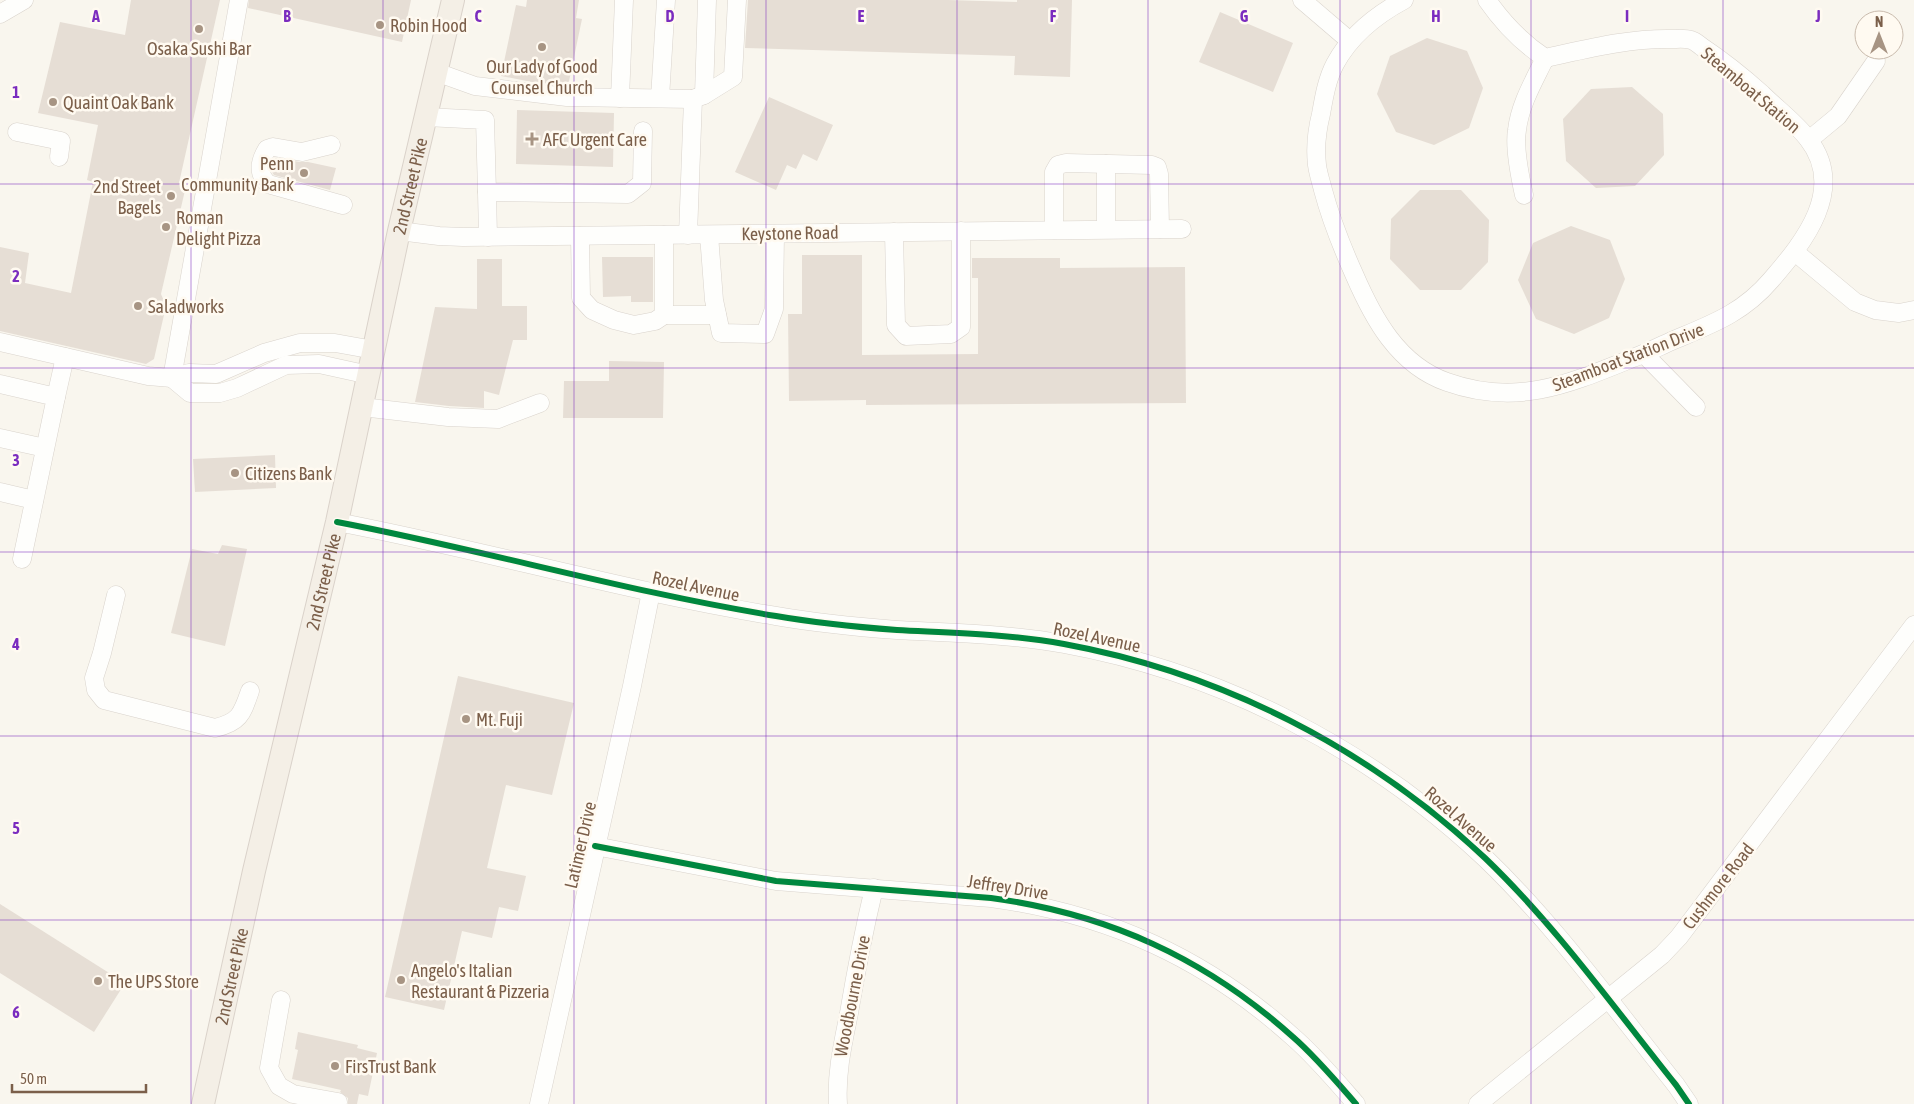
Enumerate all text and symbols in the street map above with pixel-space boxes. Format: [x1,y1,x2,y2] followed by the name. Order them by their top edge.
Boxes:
[91,7,100,25] text: A
[283,7,291,25] text: B
[474,7,482,25] text: C
[666,7,675,25] text: D
[858,7,865,25] text: E
[1050,7,1057,25] text: F
[1240,7,1249,25] text: G
[1431,7,1441,25] text: H
[1625,7,1629,25] text: I
[1814,7,1821,25] text: J
[1854,10,1904,60] north arrow
[1875,14,1883,30] text: N
[390,15,467,36] place label: Robin Hood
[374,19,386,31] marker: Robin Hood
[193,23,205,35] marker: Osaka Sushi Bar
[147,38,252,59] place label: Osaka Sushi Bar
[536,41,548,53] marker: Our Lady of Good Counsel Church
[1697,43,1805,137] street label: Steamboat Station
[486,56,598,98] place label: Our Lady of Good Counsel Church
[12,83,20,101] text: 1
[63,92,174,113] place label: Quaint Oak Bank
[47,96,59,108] marker: Quaint Oak Bank
[543,129,647,150] place label: AFC Urgent Care
[525,132,539,146] marker: AFC Urgent Care
[388,136,431,236] street label: 2nd Street Pike
[181,153,294,195] place label: Penn Community Bank
[298,167,310,179] marker: Penn Community Bank
[93,176,161,218] place label: 2nd Street Bagels
[165,190,177,202] marker: 2nd Street Bagels
[176,207,261,249] place label: Roman Delight Pizza
[160,221,172,233] marker: Roman Delight Pizza
[741,222,839,244] street label: Keystone Road
[12,267,20,285] text: 2
[148,296,224,317] place label: Saladworks
[132,300,144,312] marker: Saladworks
[1549,319,1707,395] street label: Steamboat Station Drive
[12,451,20,469] text: 3
[245,463,332,484] place label: Citizens Bank
[229,467,241,479] marker: Citizens Bank
[301,531,344,632] street label: 2nd Street Pike
[650,566,742,606] street label: Rozel Avenue
[1051,617,1143,657] street label: Rozel Avenue
[11,635,20,653] text: 4
[476,709,523,730] place label: Mt. Fuji
[460,713,472,725] marker: Mt. Fuji
[1421,782,1501,856] street label: Rozel Avenue
[560,800,600,890] street label: Latimer Drive
[12,819,20,837] text: 5
[1678,839,1758,933] street label: Cushmore Road
[966,870,1050,904] street label: Jeffrey Drive
[210,926,252,1026] street label: 2nd Street Pike
[830,933,874,1059] street label: Woodbourne Drive
[411,960,550,1002] place label: Angelo's Italian Restaurant & Pizzeria
[108,971,199,992] place label: The UPS Store
[395,974,407,986] marker: Angelo's Italian Restaurant & Pizzeria
[92,975,104,987] marker: The UPS Store
[12,1003,20,1021] text: 6
[345,1056,437,1077] place label: FirsTrust Bank
[329,1060,341,1072] marker: FirsTrust Bank
[12,1062,146,1094] scale bar
[20,1070,47,1087] text: 50 m

